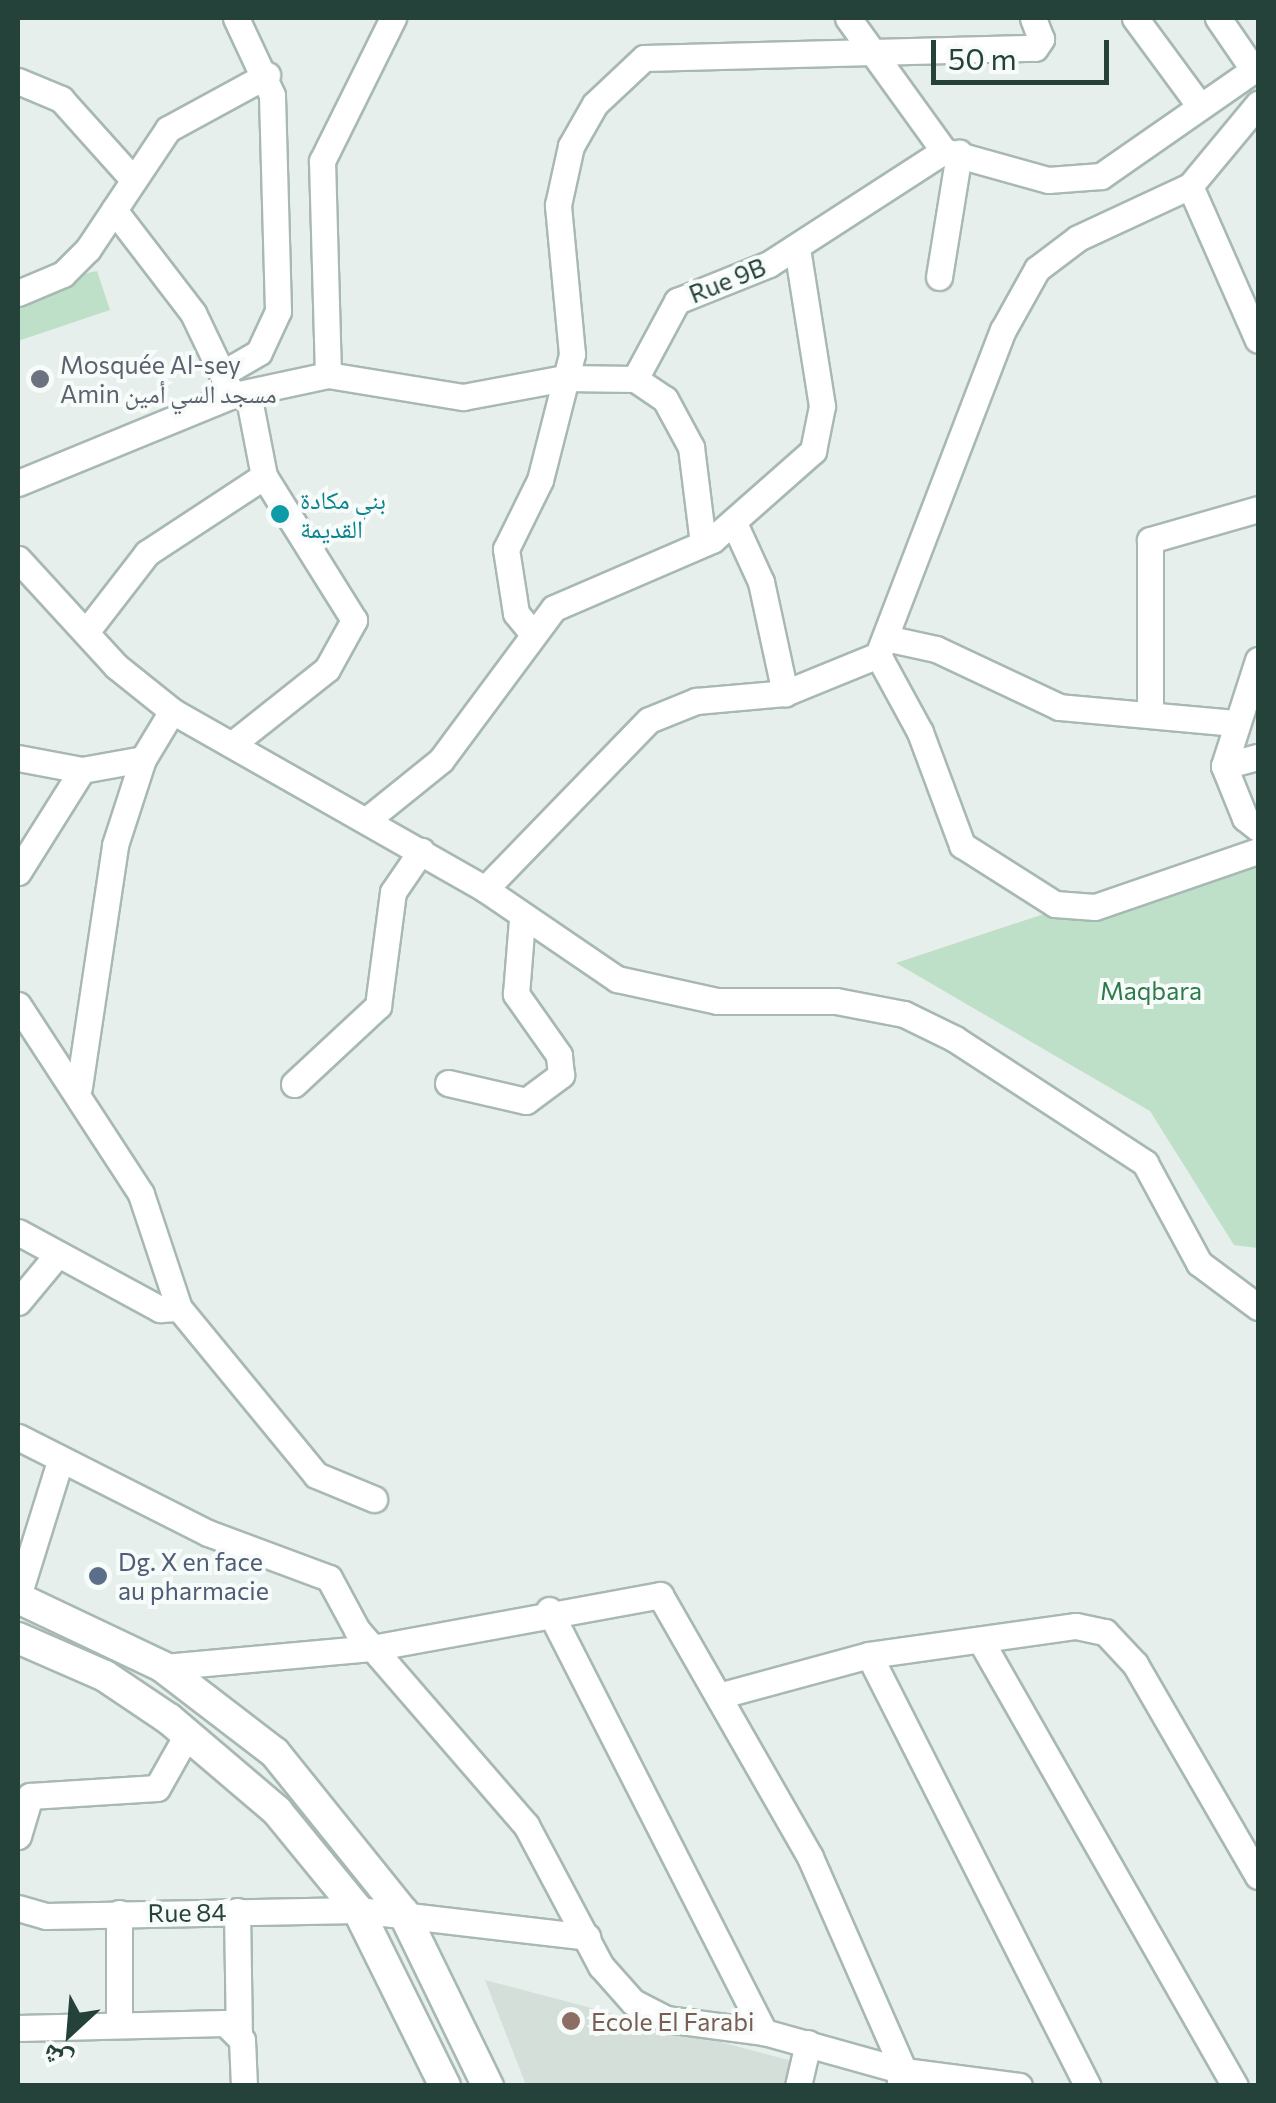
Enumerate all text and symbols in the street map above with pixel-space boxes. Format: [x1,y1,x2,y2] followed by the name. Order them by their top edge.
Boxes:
[936,20,1114,82] scale bar
[948,39,1017,76] text: 50 m
[684,251,770,309] street label: Rue 9B
[60,350,277,409] place label: Mosquée Al-sey Amin مسجد السي أمين
[29,368,51,390] marker: Mosquée Al-sey Amin مسجد السي أمين
[300,485,386,544] place label: بني مكادة القديمة
[269,503,291,525] marker: بني مكادة القديمة
[1100,975,1202,1005] park label: Maqbara
[118,1547,269,1606] place label: Dg. X en face au pharmacie
[87,1565,109,1587] marker: Dg. X en face au pharmacie
[147,1896,227,1928] street label: Rue 84
[20,1983,120,2083] north arrow
[591,2006,754,2036] place label: Ecole El Farabi
[560,2010,582,2032] marker: Ecole El Farabi
[36,2038,78,2082] text: ش

